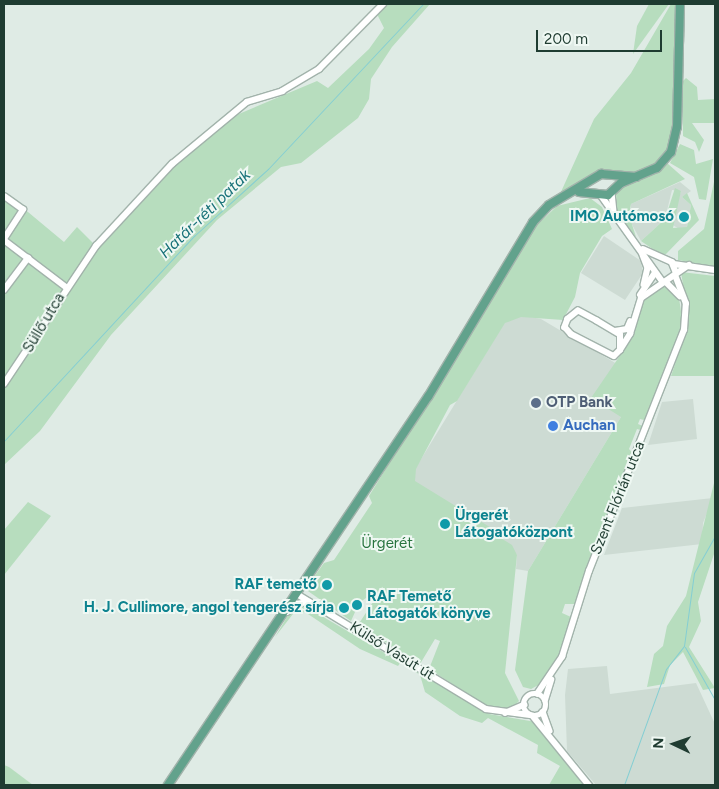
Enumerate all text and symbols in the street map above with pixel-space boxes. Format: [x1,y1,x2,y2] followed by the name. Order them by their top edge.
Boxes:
[539,20,665,52] scale bar
[544,30,588,48] text: 200 m
[155,166,255,262] water label: Határ-réti patak
[570,208,674,226] place label: IMO Autómosó
[678,211,690,223] marker: IMO Autómosó
[19,290,69,356] street label: Süllő utca
[546,394,613,412] place label: OTP Bank
[530,397,542,409] marker: OTP Bank
[563,417,615,435] place label: Auchan
[547,420,559,432] marker: Auchan
[587,439,649,557] street label: Szent Flórián utca
[455,506,573,541] place label: Ürgerét Látogatóközpont
[439,518,451,530] marker: Ürgerét Látogatóközpont
[361,535,413,553] park label: Ürgerét
[234,576,317,594] place label: RAF temető
[321,579,333,591] marker: RAF temető
[367,587,491,622] place label: RAF Temető Látogatók könyve
[84,599,334,617] place label: H. J. Cullimore, angol tengerész sírja
[351,599,363,611] marker: RAF Temető Látogatók könyve
[338,602,350,614] marker: H. J. Cullimore, angol tengerész sírja
[346,618,438,684] street label: Külső Vasút út
[649,719,699,769] north arrow
[650,737,667,749] text: N

